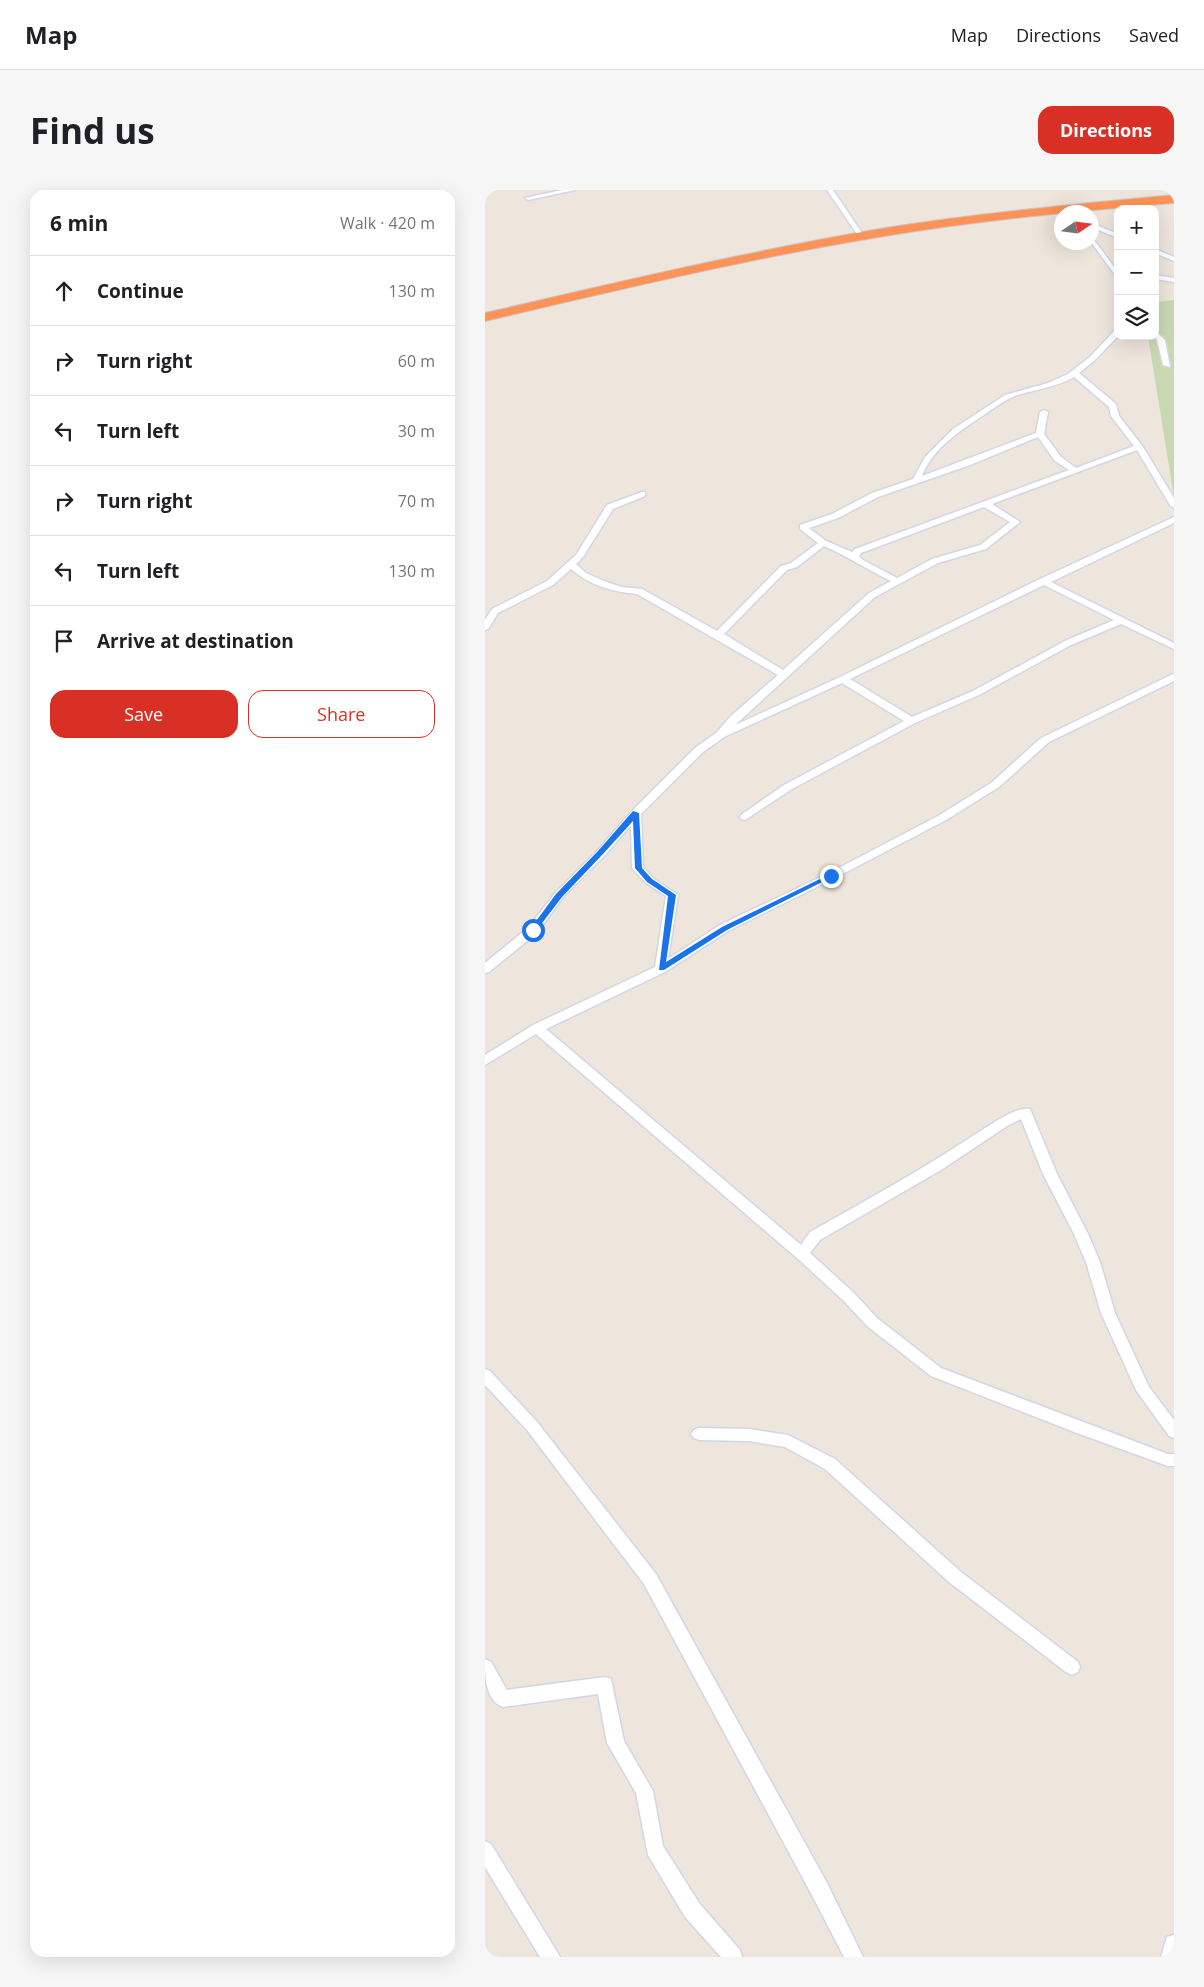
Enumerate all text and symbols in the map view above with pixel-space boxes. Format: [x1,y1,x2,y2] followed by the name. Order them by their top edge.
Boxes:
[25,18,77,51] text: Map
[951,23,988,47] text: Map
[1016,23,1101,47] text: Directions
[1129,23,1179,47] text: Saved
[1038,106,1174,154] button: Directions
[30,107,155,154] text: Find us
[1054,205,1099,250] north arrow
[1114,205,1159,340] map controls
[1114,205,1159,250] button: +
[50,209,108,237] text: 6 min
[340,212,435,234] text: Walk · 420 m
[1114,250,1159,295] button: −
[50,277,78,305] icon: ahead
[97,278,184,304] text: Continue
[389,280,435,302] text: 130 m
[1114,295,1159,340] button: layers
[50,347,78,375] icon: right
[97,348,192,374] text: Turn right
[398,350,435,372] text: 60 m
[50,417,78,445] icon: left
[97,418,179,444] text: Turn left
[398,420,435,442] text: 30 m
[50,487,78,515] icon: right
[97,488,192,514] text: Turn right
[398,490,435,512] text: 70 m
[50,557,78,585] icon: left
[97,558,179,584] text: Turn left
[389,560,435,582] text: 130 m
[50,627,78,655] icon: arrive
[97,628,294,654] text: Arrive at destination
[50,690,238,738] button: Save
[248,690,435,738] button: Share
[820,865,843,888] route end
[522,919,545,942] route start

